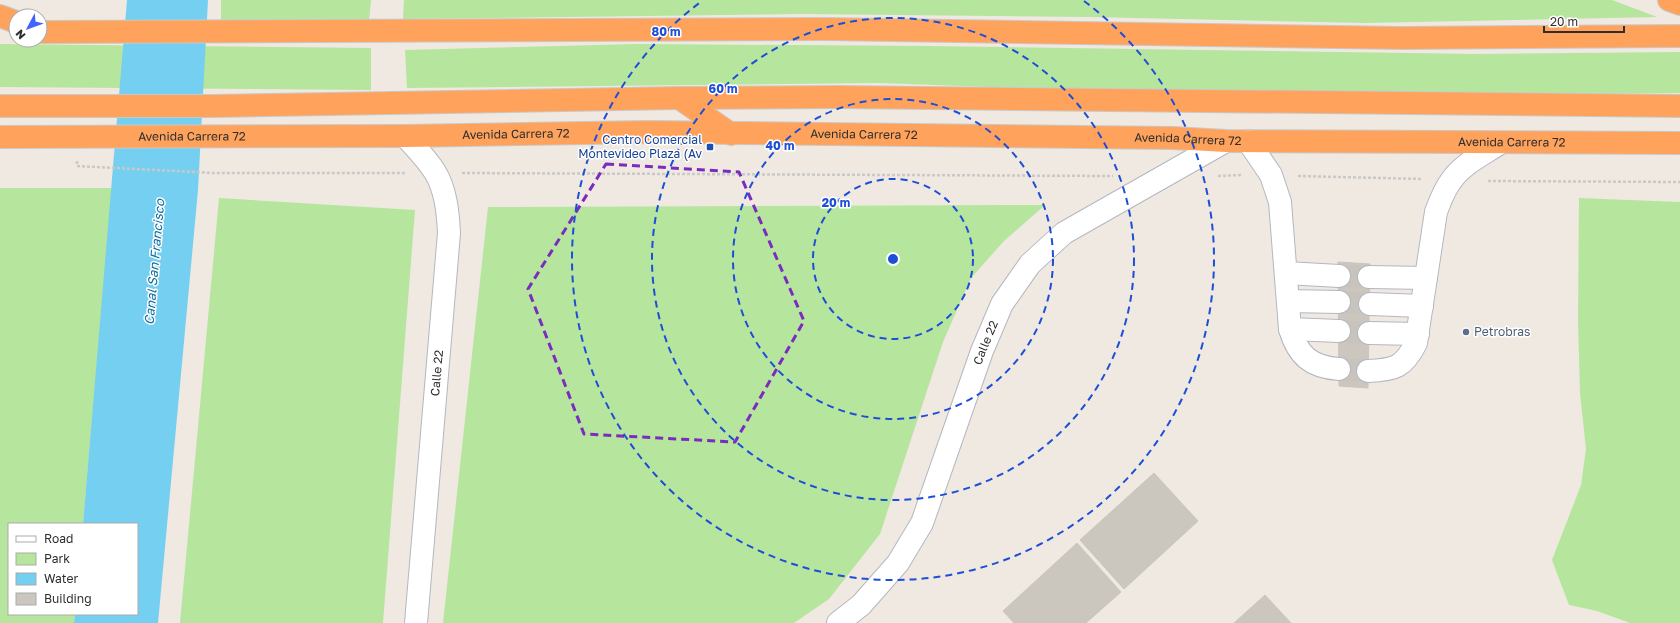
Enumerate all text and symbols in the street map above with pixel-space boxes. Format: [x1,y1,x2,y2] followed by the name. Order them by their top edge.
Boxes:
[8,8,48,48] north arrow
[1544,8,1624,34] scale bar
[1550,14,1578,29] text: 20 m
[652,24,680,39] text: 80 m
[12,27,28,42] text: N
[709,81,737,96] text: 60 m
[462,125,570,142] street label: Avenida Carrera 72
[810,126,918,142] street label: Avenida Carrera 72
[138,128,246,144] street label: Avenida Carrera 72
[1134,130,1242,148] street label: Avenida Carrera 72
[578,132,702,161] place label: Centro Comercial Montevideo Plaza (Av
[1458,134,1566,149] street label: Avenida Carrera 72
[766,138,794,153] text: 40 m
[705,142,715,152] marker: Centro Comercial Montevideo Plaza (Av
[822,195,850,210] text: 20 m
[141,197,168,326] water label: Canal San Francisco
[886,252,900,266] centre of rings
[970,318,1001,367] street label: Calle 22
[1474,324,1530,339] place label: Petrobras
[1461,327,1471,337] marker: Petrobras
[427,349,446,397] street label: Calle 22
[8,523,138,615] legend
[44,531,73,546] text: Road
[44,551,70,566] text: Park
[44,571,78,586] text: Water
[44,591,92,606] text: Building

